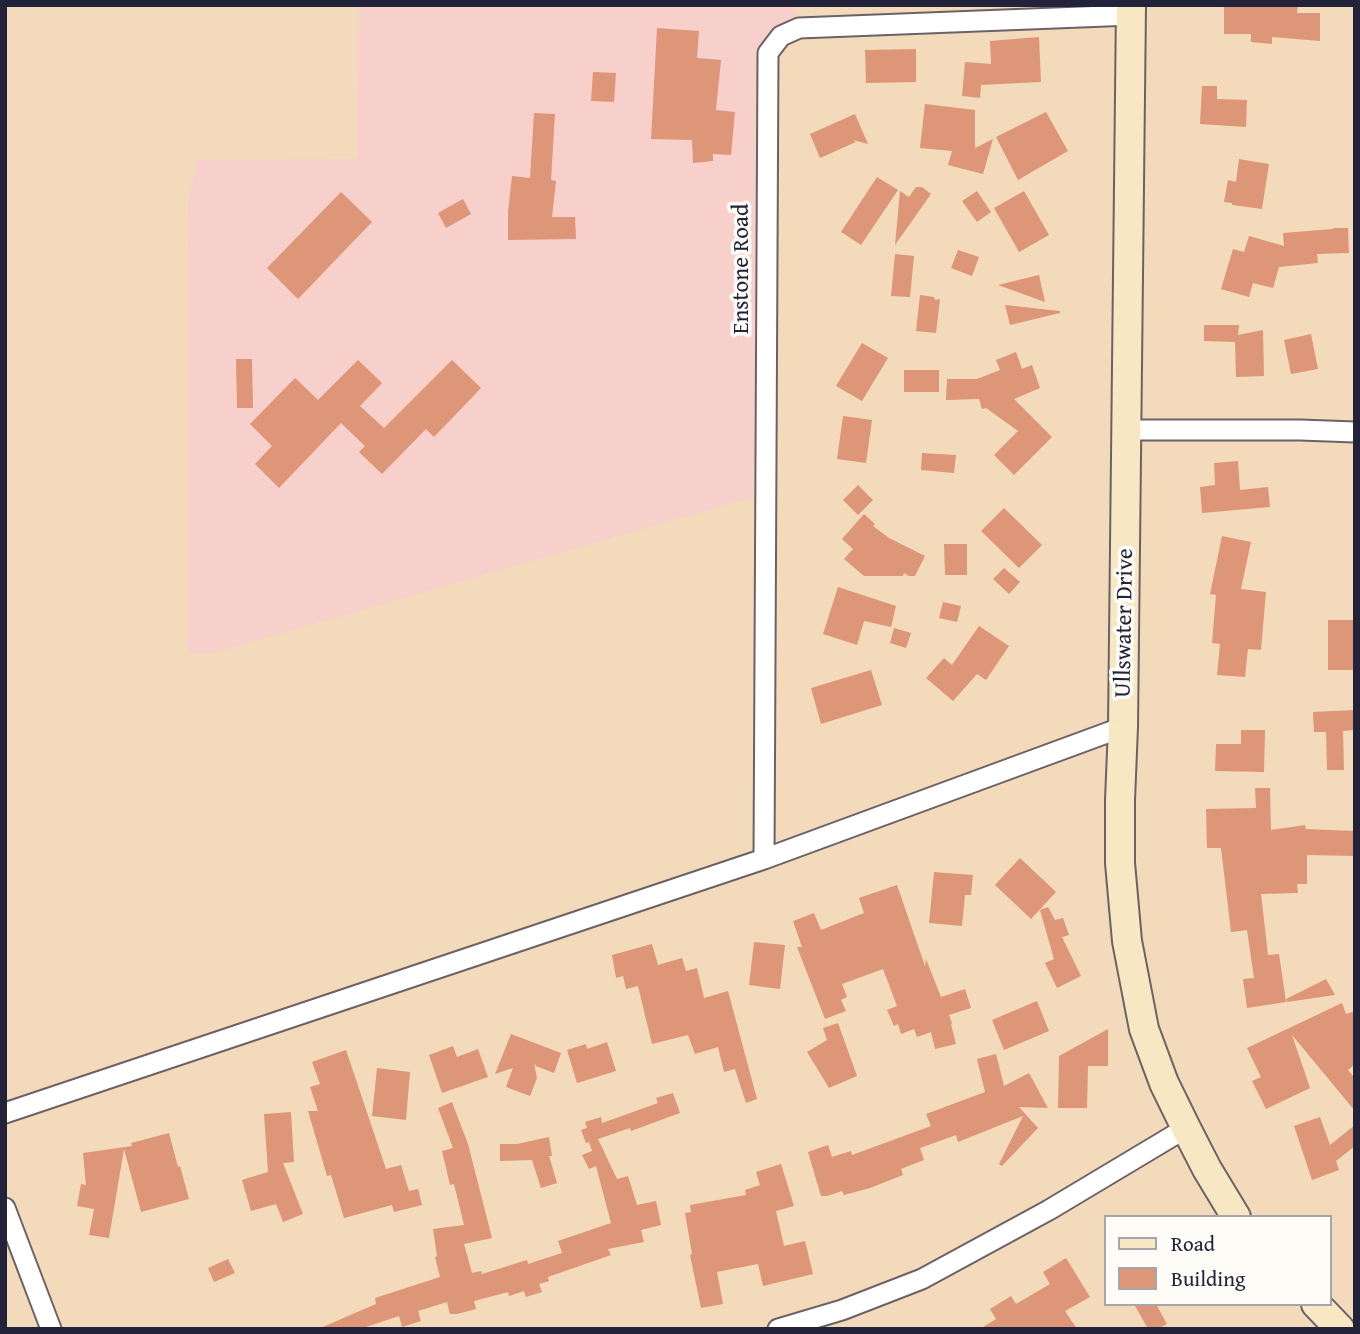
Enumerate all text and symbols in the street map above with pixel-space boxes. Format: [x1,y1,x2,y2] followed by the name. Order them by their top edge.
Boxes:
[728,204,756,334] street label: Enstone Road
[1110,548,1140,698] street label: Ullswater Drive
[1104,1215,1332,1306] legend
[1171,1228,1215,1259] text: Road
[1171,1263,1245,1294] text: Building

